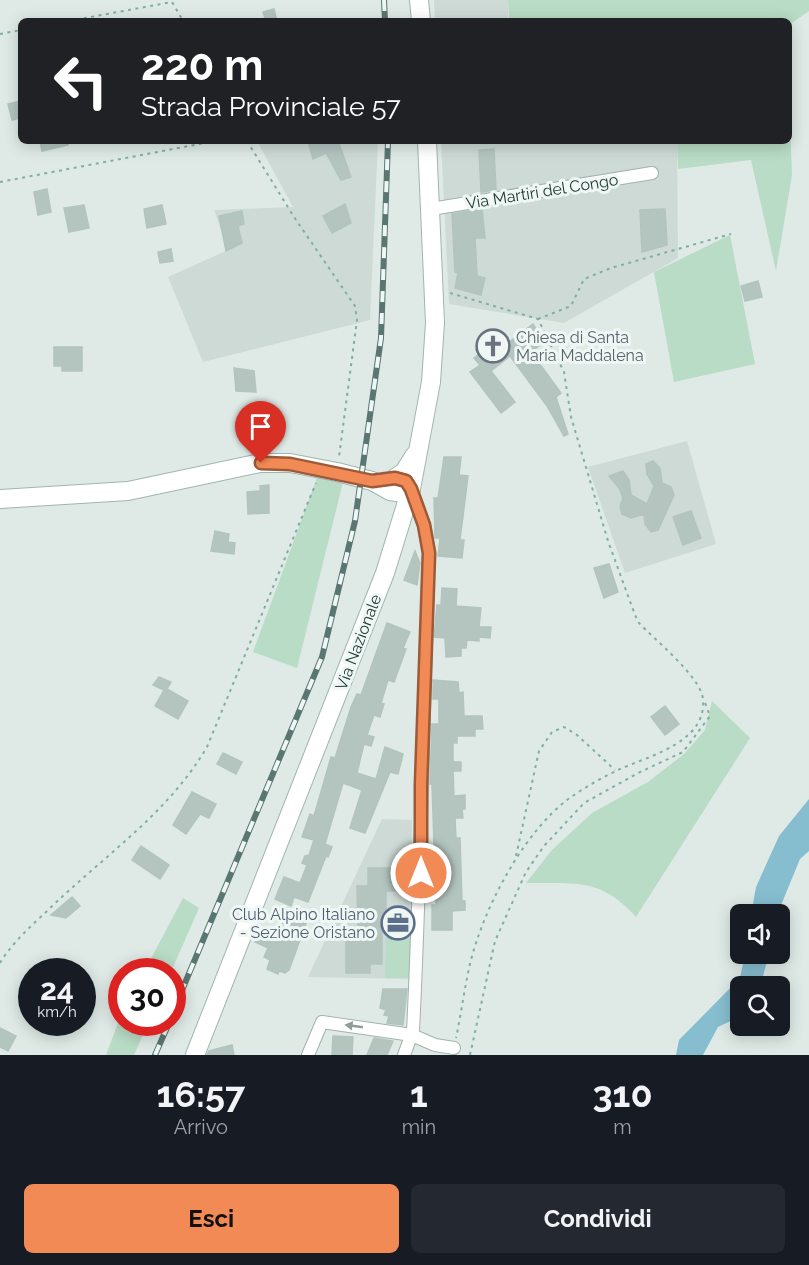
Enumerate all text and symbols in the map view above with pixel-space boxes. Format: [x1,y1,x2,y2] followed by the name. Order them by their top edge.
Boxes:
[141,41,263,90] text: 220 m
[42,42,120,120] icon: left
[141,91,401,122] text: Strada Provinciale 57
[465,170,620,213] street label: Via Martiri del Congo
[475,328,511,364] church icon: Chiesa di Santa Maria Maddalena
[516,328,644,365] place label: Chiesa di Santa Maria Maddalena
[235,401,286,463] pin
[244,410,277,443] icon: arrive
[332,592,385,693] street label: Via Nazionale
[389,841,453,905] position arrow
[730,904,790,1036] map controls
[730,904,790,964] button: sound
[232,905,375,942] place label: Club Alpino Italiano - Sezione Oristano
[380,905,416,941] office icon: Club Alpino Italiano - Sezione Oristano
[108,958,186,1036] speed limit sign: 30
[40,972,74,1007] text: 24
[730,976,790,1036] button: search
[37,1003,77,1021] text: km/h
[344,1022,363,1031] one-way arrow
[156,1073,245,1115] text: 16:57
[410,1073,428,1115] text: 1
[593,1073,653,1115] text: 310
[174,1115,228,1139] text: Arrivo
[402,1115,436,1139] text: min
[613,1115,632,1139] text: m
[24,1184,399,1253] button: Esci
[411,1184,785,1253] button: Condividi

